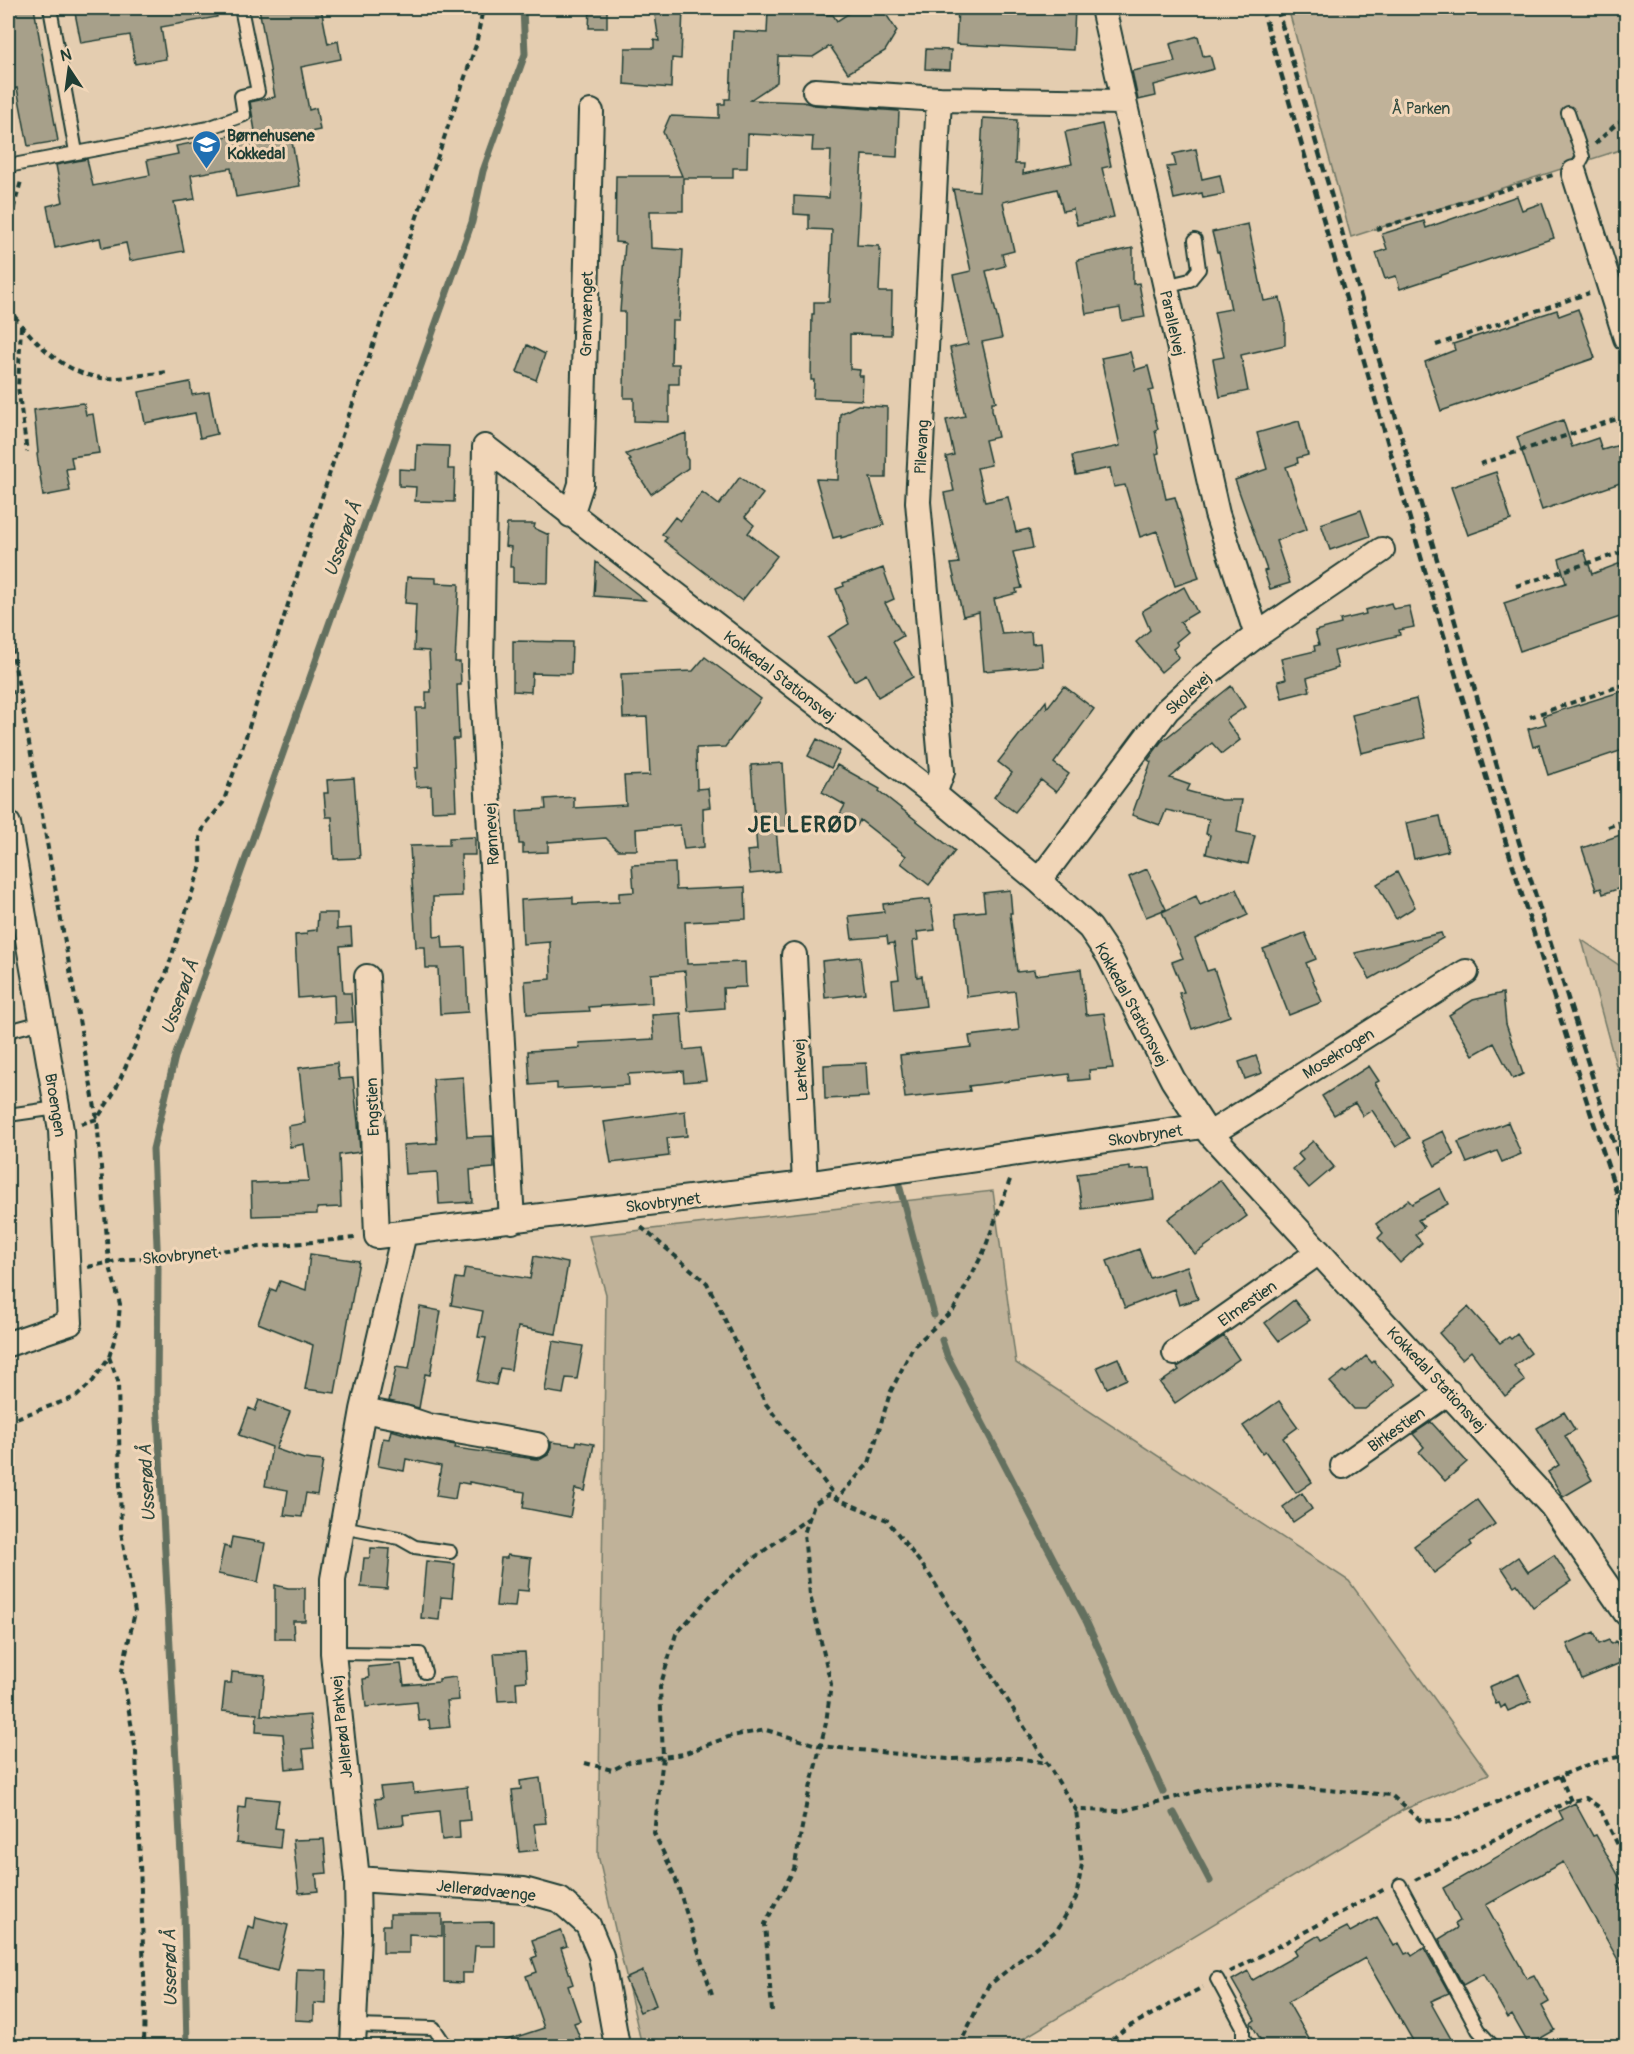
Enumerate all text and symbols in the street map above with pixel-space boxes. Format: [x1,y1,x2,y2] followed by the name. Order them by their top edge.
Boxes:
[39,39,99,99] north arrow
[58,44,74,66] text: N
[1392,98,1450,119] park label: Å Parken
[227,126,316,164] place label: Børnehusene Kokkedal
[190,128,222,170] school or university icon: Børnehusene Kokkedal
[576,271,598,357] street label: Granvænget
[1155,288,1189,358] street label: Parallelvej
[911,419,933,475] street label: Pilevang
[318,498,368,580] water label: Usserød Å
[719,627,840,727] street label: Kokkedal Stationsvej
[1162,668,1216,720] street label: Skolevej
[480,802,504,866] street label: Rønnevej
[748,811,858,839] district label: JELLERØD
[1090,939,1172,1070] street label: Kokkedal Stationsvej
[155,956,205,1038] water label: Usserød Å
[1299,1024,1378,1084] street label: Mosekrogen
[789,1038,813,1102] street label: Lærkevej
[40,1072,70,1138] street label: Broengen
[362,1077,384,1137] street label: Engstien
[1106,1121,1184,1151] street label: Skovbrynet
[624,1188,702,1218] street label: Skovbrynet
[142,1243,219,1269] street label: Skovbrynet
[1214,1276,1281,1331] street label: Elmestien
[1382,1323,1490,1437] street label: Kokkedal Stationsvej
[1364,1403,1429,1457] street label: Birkestien
[133,1444,161,1522] water label: Usserød Å
[327,1674,357,1779] street label: Jellerød Parkvej
[435,1876,537,1906] street label: Jellerødvænge
[157,1929,183,2007] water label: Usserød Å

